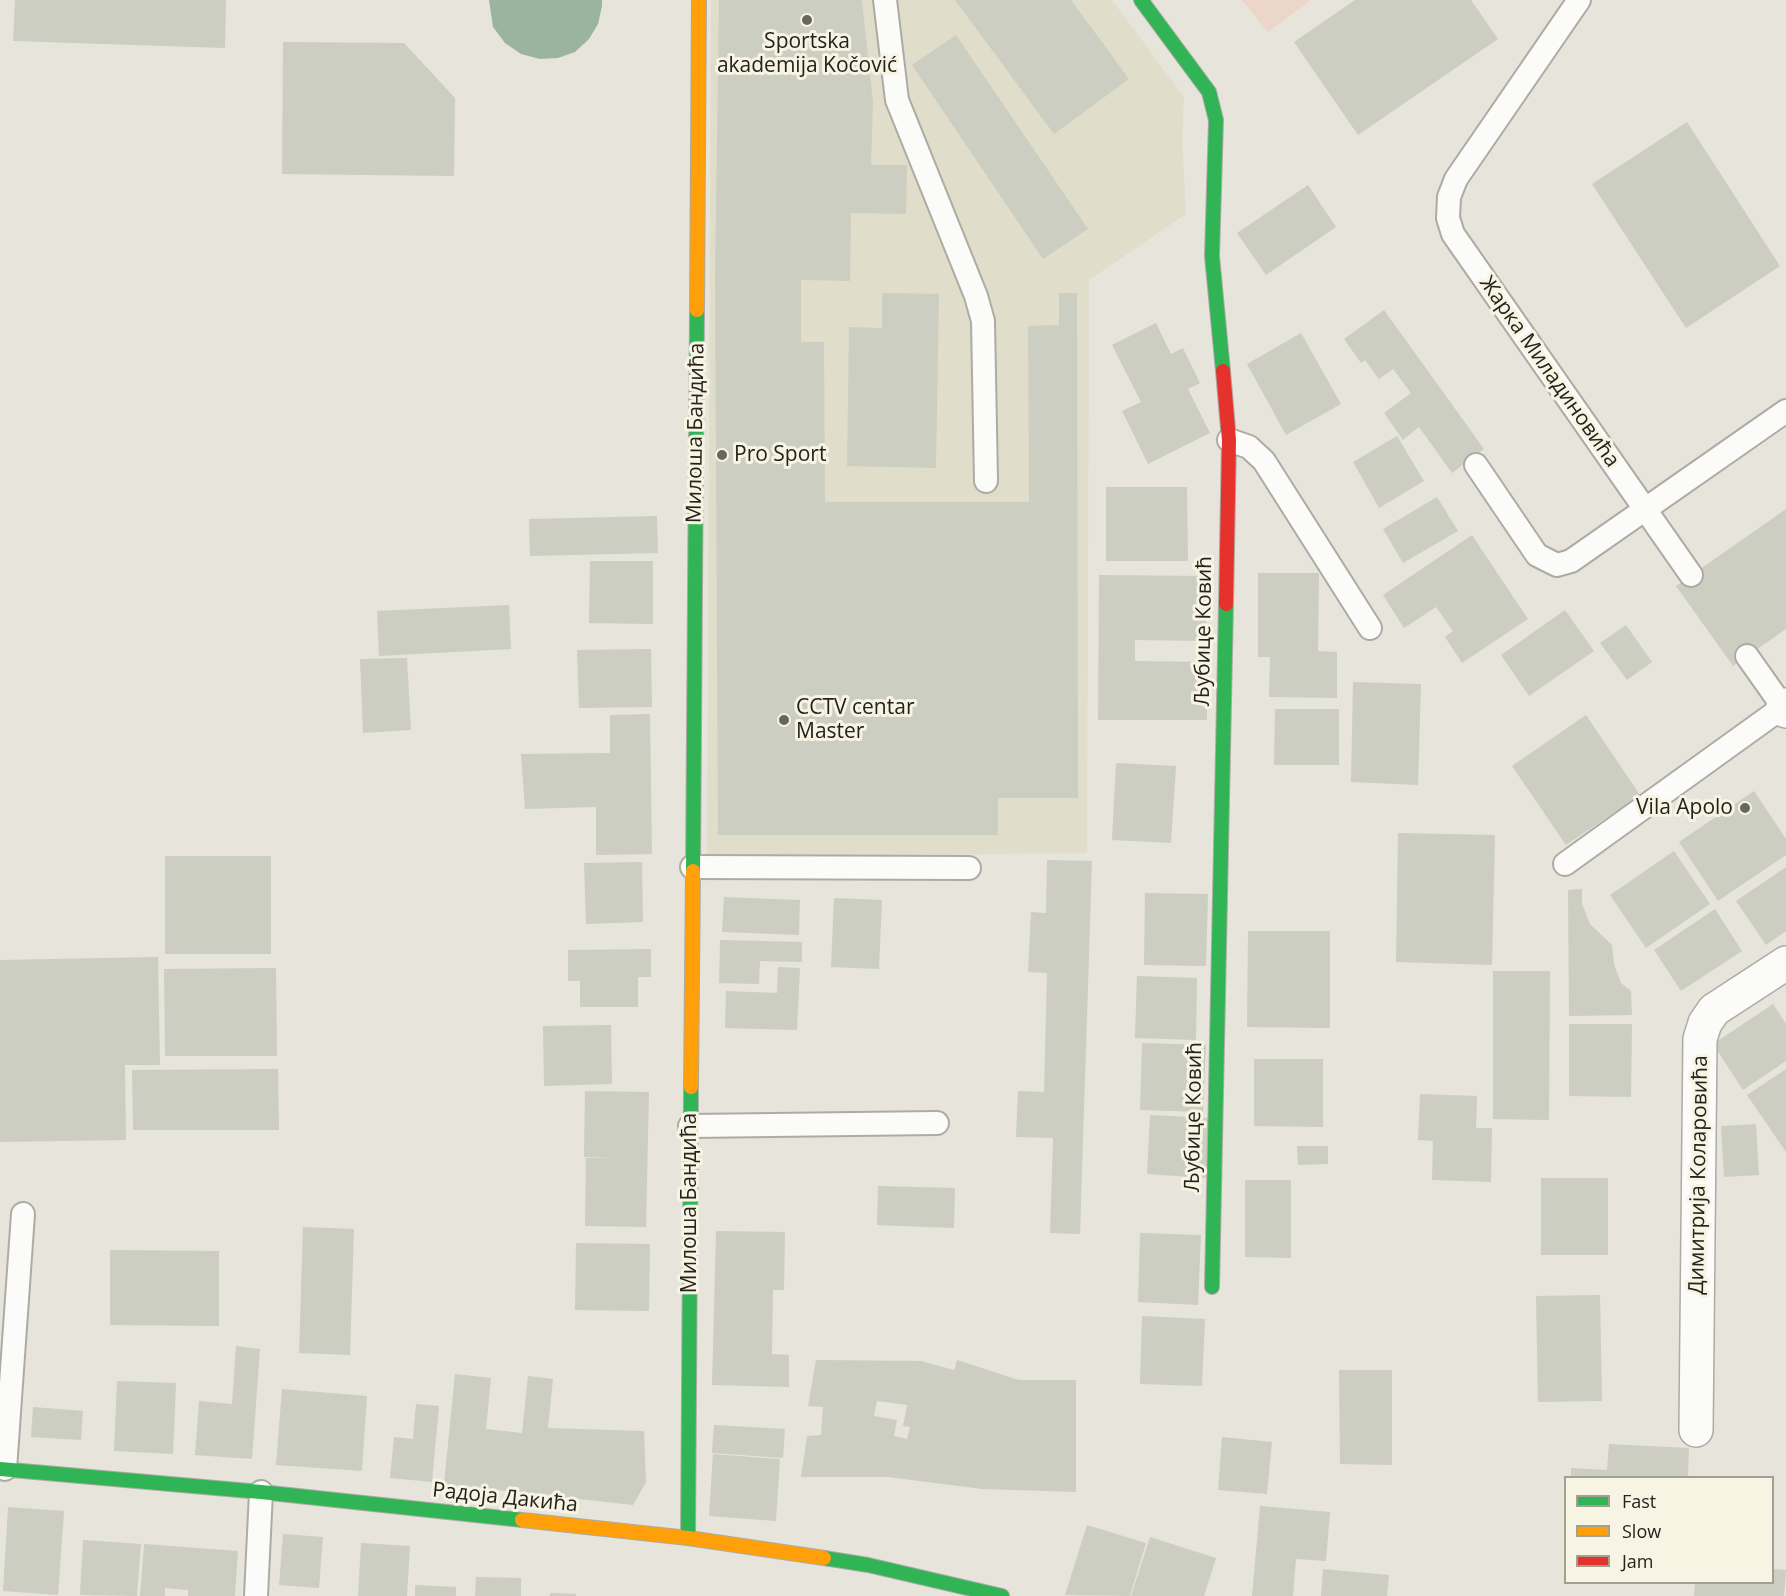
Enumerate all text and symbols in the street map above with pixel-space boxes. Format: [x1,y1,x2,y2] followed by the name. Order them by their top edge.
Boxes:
[800,13,814,27] marker: Sportska akademija Kočović
[717,29,897,79] place label: Sportska akademija Kočović
[1473,272,1625,472] street label: Жарка Миладиновића
[682,343,710,523] street label: Милоша Бандића
[734,442,826,468] place label: Pro Sport
[715,448,729,462] marker: Pro Sport
[1190,556,1218,706] street label: Љубице Ковић
[796,695,914,745] place label: CCTV centar Master
[777,713,791,727] marker: CCTV centar Master
[1636,795,1733,821] place label: Vila Apolo
[1738,801,1752,815] marker: Vila Apolo
[1180,1042,1208,1192] street label: Љубице Ковић
[1684,1055,1714,1295] street label: Димитрија Коларовића
[677,1113,703,1293] street label: Милоша Бандића
[1564,1476,1774,1584] legend
[431,1478,579,1518] street label: Радоја Дакића
[1622,1489,1656,1513] text: Fast
[1622,1519,1661,1543] text: Slow
[1622,1549,1654,1573] text: Jam

